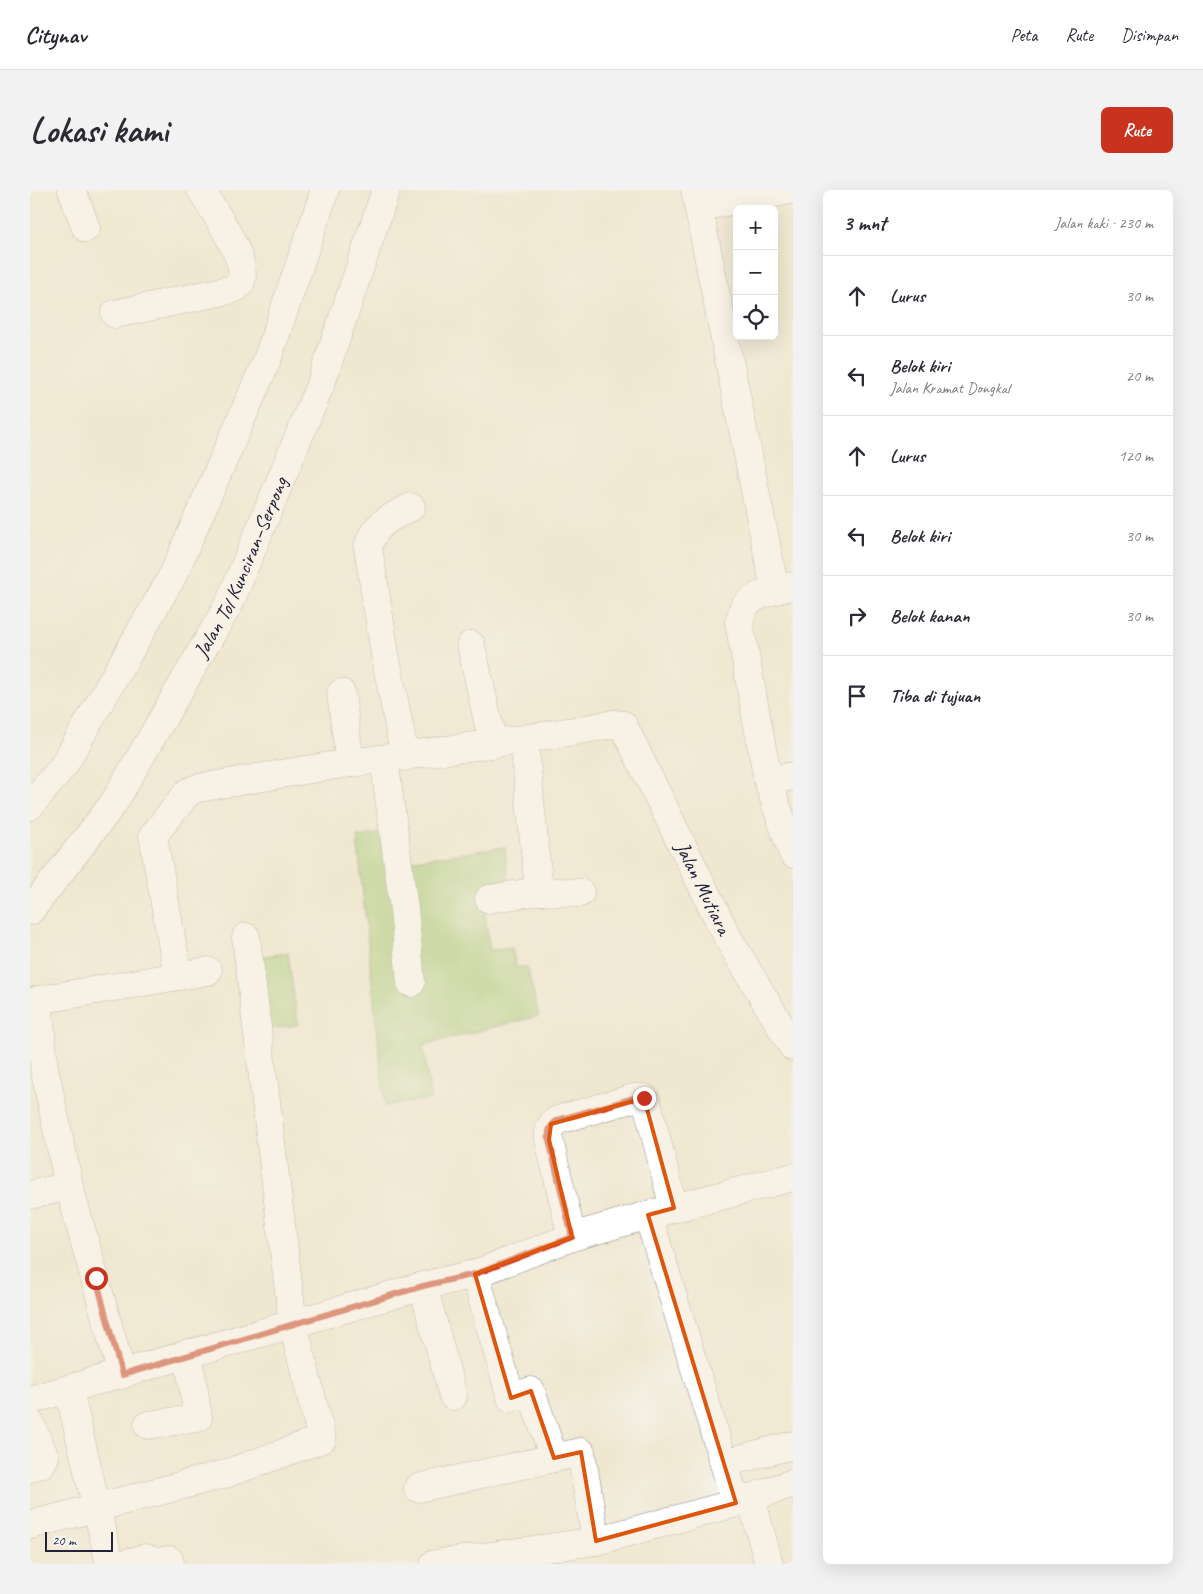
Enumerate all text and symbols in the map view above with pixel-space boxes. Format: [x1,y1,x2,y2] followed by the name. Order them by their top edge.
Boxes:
[25,20,86,50] text: Citynav
[1011,24,1038,46] text: Peta
[1066,24,1093,46] text: Rute
[1121,24,1178,46] text: Disimpan
[1101,107,1173,153] button: Rute
[30,108,168,153] text: Lokasi kami
[733,205,778,340] map controls
[733,205,778,250] button: +
[843,210,886,236] text: 3 mnt
[1055,213,1153,233] text: Jalan kaki · 230 m
[733,250,778,295] button: −
[843,282,871,310] icon: ahead
[890,284,925,308] text: Lurus
[1126,286,1153,306] text: 30 m
[733,295,778,340] button: locate
[890,354,950,378] text: Belok kiri
[843,362,871,390] icon: left
[1126,366,1153,386] text: 20 m
[890,378,1010,398] text: Jalan Kramat Dongkal
[843,442,871,470] icon: ahead
[890,444,925,468] text: Lurus
[1119,446,1153,466] text: 120 m
[187,472,294,663] street label: Jalan Tol Kunciran–Serpong
[843,522,871,550] icon: left
[890,524,950,548] text: Belok kiri
[1126,526,1153,546] text: 30 m
[843,602,871,630] icon: right
[890,604,969,628] text: Belok kanan
[1126,606,1153,626] text: 30 m
[843,682,871,710] icon: arrive
[890,684,980,708] text: Tiba di tujuan
[669,836,738,941] street label: Jalan Mutiara
[633,1087,656,1110] route end
[85,1267,108,1290] route start
[45,1529,112,1552] scale bar
[52,1532,76,1549] text: 20 m

